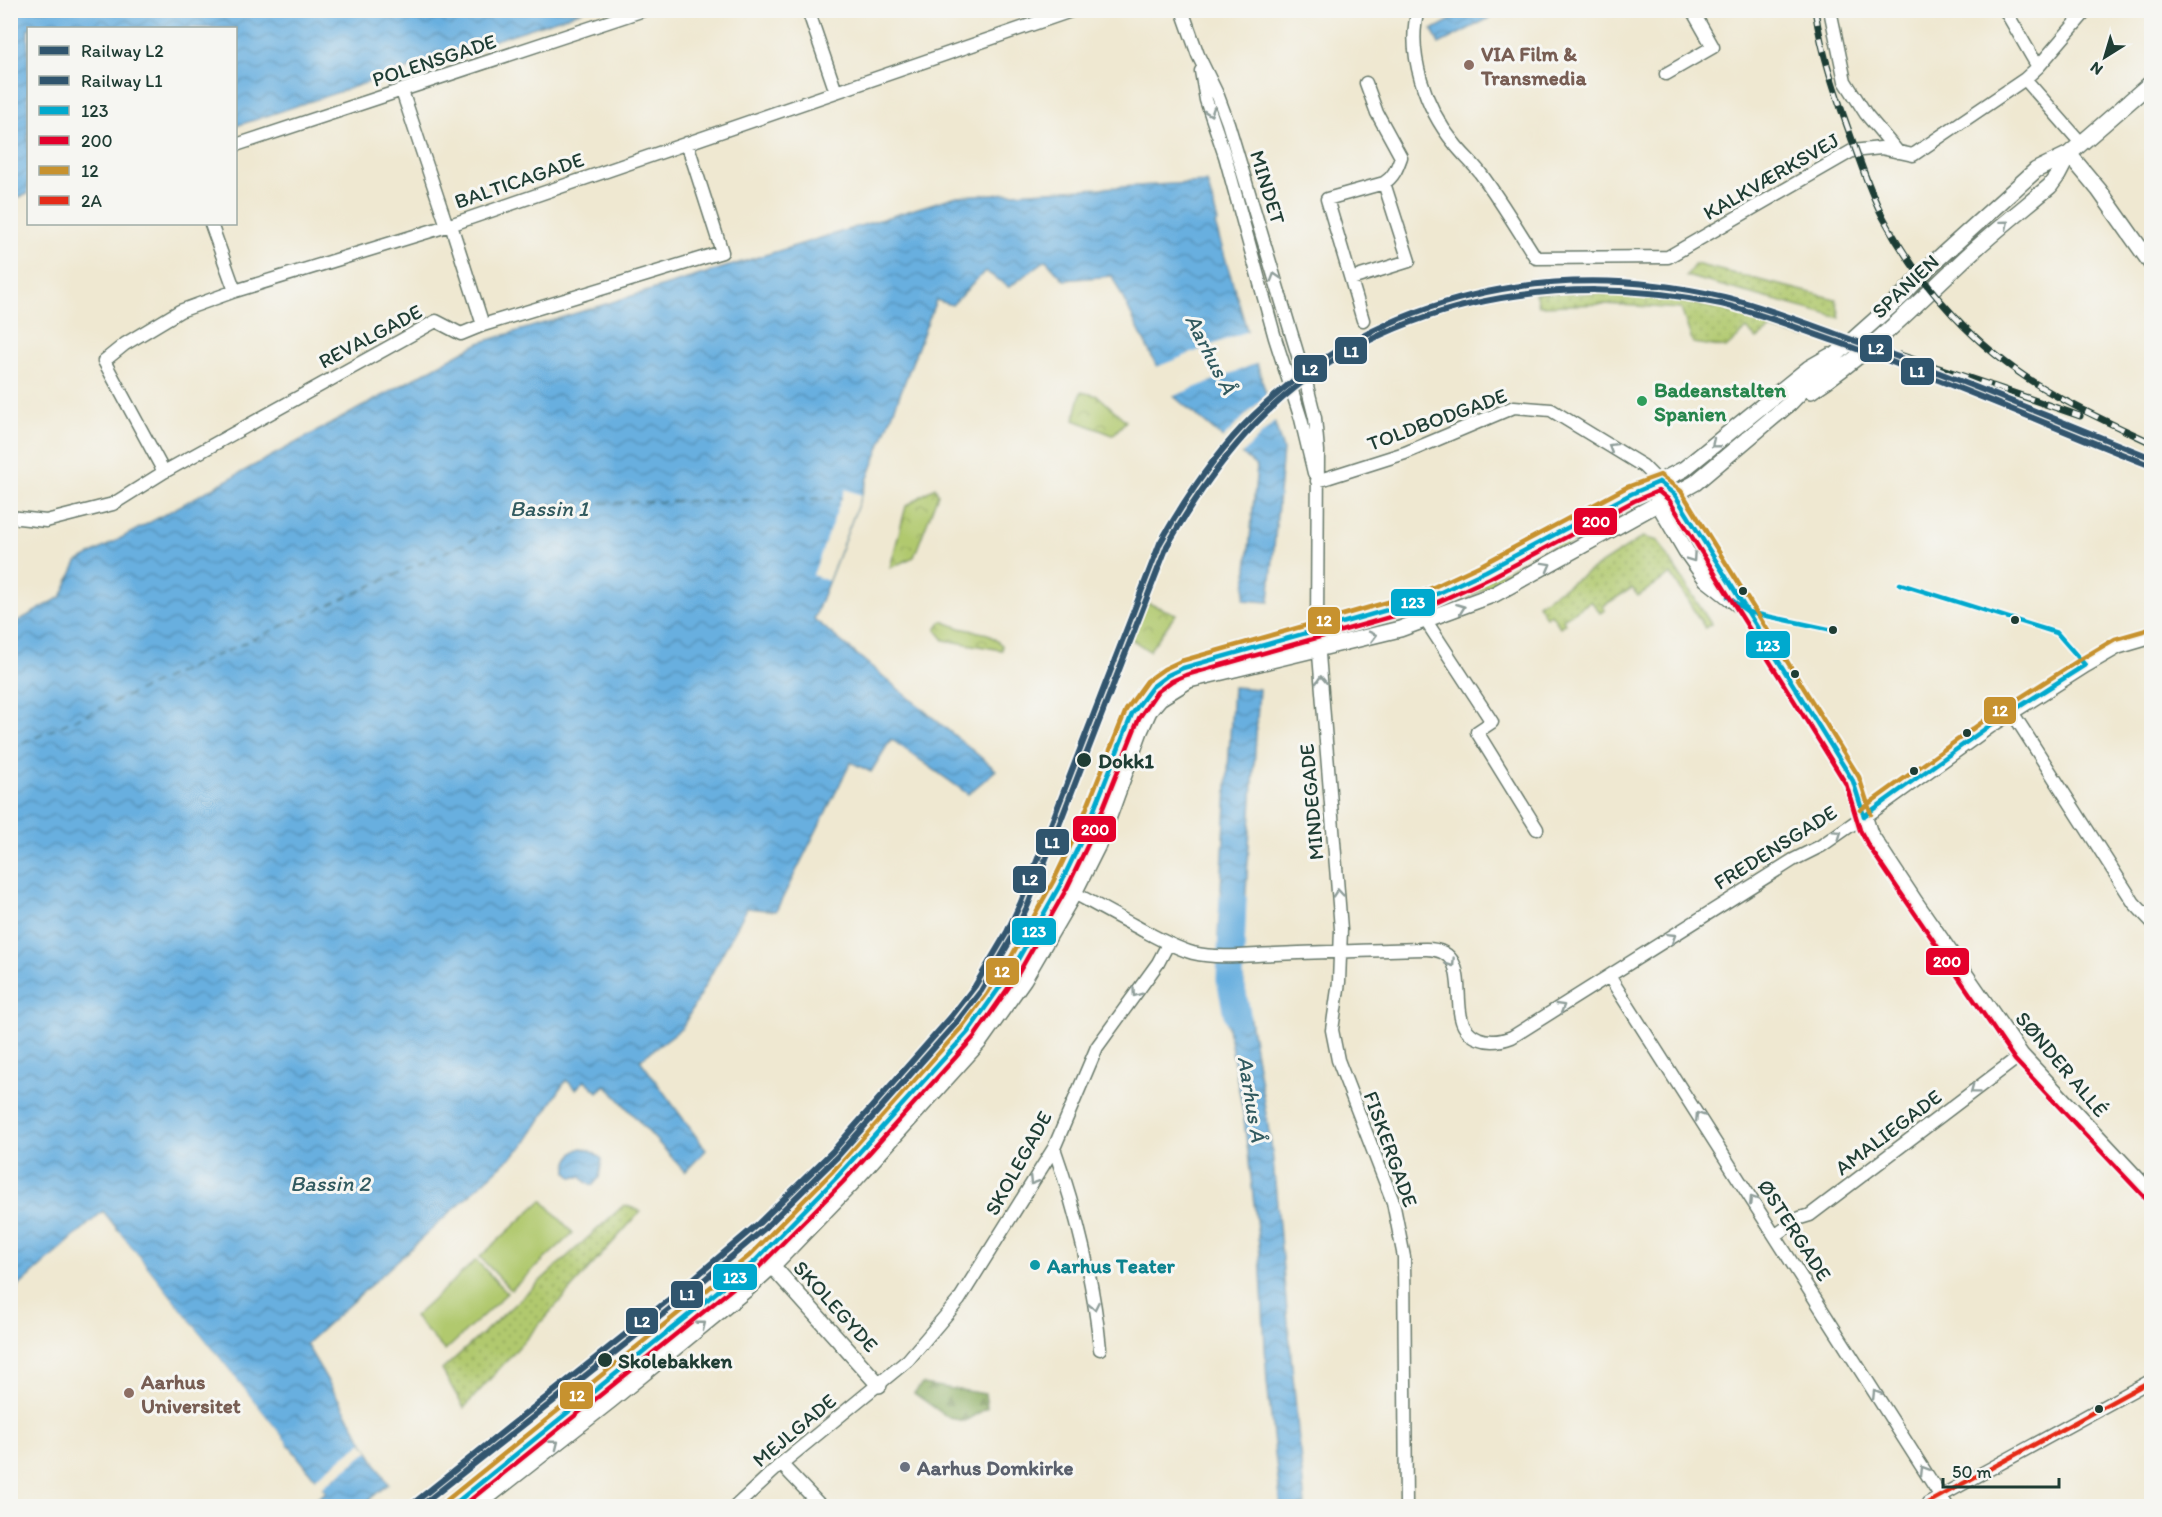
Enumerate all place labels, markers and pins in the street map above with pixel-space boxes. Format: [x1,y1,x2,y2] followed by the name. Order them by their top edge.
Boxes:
[1480,41,1587,90] place label: VIA Film & Transmedia
[1462,58,1476,72] marker: VIA Film & Transmedia
[1654,377,1786,427] place label: Badeanstalten Spanien
[1635,394,1649,408] marker: Badeanstalten Spanien
[1737,585,1749,597] unlabelled marker
[2009,614,2021,626] unlabelled marker
[1827,624,1839,636] unlabelled marker
[1789,668,1801,680] unlabelled marker
[1961,727,1973,739] unlabelled marker
[1098,748,1154,773] place label: Dokk1
[1075,751,1093,769] marker: Dokk1
[1908,765,1920,777] unlabelled marker
[1046,1253,1176,1278] place label: Aarhus Teater
[1028,1258,1042,1272] marker: Aarhus Teater
[618,1348,733,1373] place label: Skolebakken
[596,1351,614,1369] marker: Skolebakken
[140,1369,241,1418] place label: Aarhus Universitet
[122,1386,136,1400] marker: Aarhus Universitet
[2093,1403,2105,1415] unlabelled marker
[916,1455,1074,1480] place label: Aarhus Domkirke
[898,1460,912,1474] marker: Aarhus Domkirke

